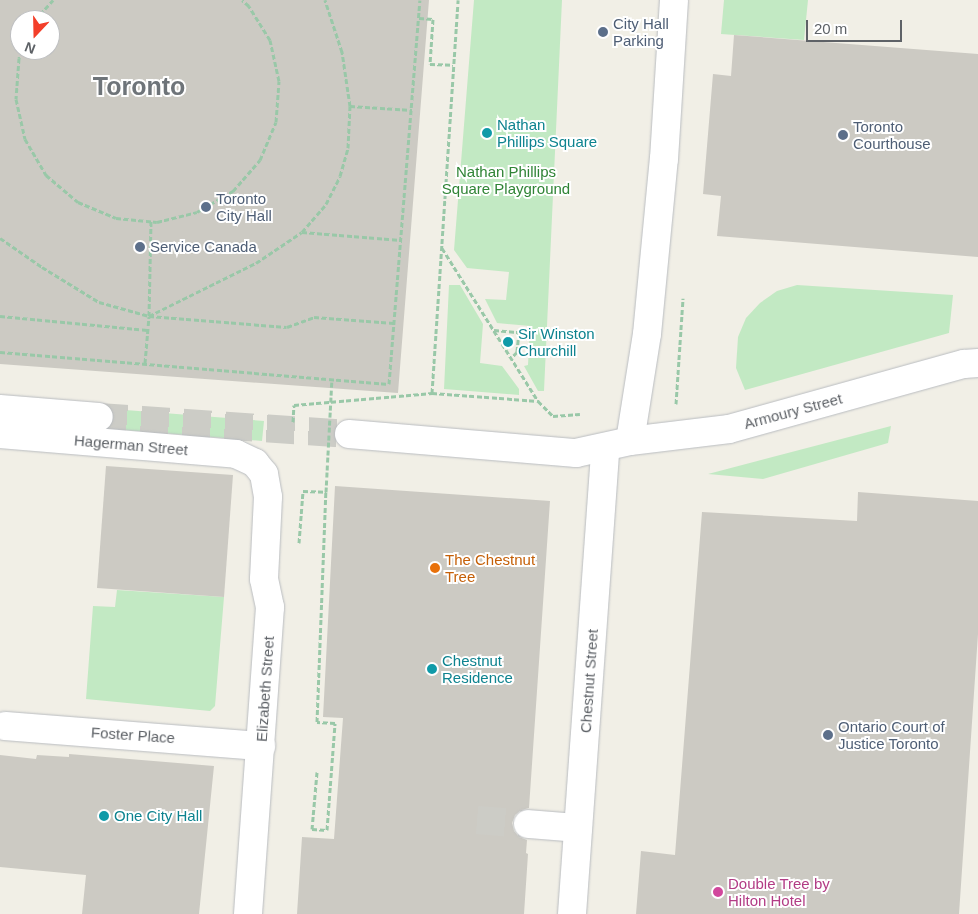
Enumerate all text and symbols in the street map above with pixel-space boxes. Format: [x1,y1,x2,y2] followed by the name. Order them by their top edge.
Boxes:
[10,10,60,60] north arrow
[808,10,904,42] scale bar
[613,14,669,49] place label: City Hall Parking
[814,20,847,37] text: 20 m
[597,26,609,38] marker: City Hall Parking
[22,39,38,57] text: N
[93,71,185,101] district label: Toronto
[497,115,597,150] place label: Nathan Phillips Square
[853,117,931,152] place label: Toronto Courthouse
[481,127,493,139] marker: Nathan Phillips Square
[837,129,849,141] marker: Toronto Courthouse
[442,162,570,197] park label: Nathan Phillips Square Playground
[216,189,272,224] place label: Toronto City Hall
[200,201,212,213] marker: Toronto City Hall
[150,238,257,256] place label: Service Canada
[134,241,146,253] marker: Service Canada
[518,324,595,359] place label: Sir Winston Churchill
[502,336,514,348] marker: Sir Winston Churchill
[742,389,844,433] street label: Armoury Street
[73,431,189,459] street label: Hagerman Street
[445,550,535,585] place label: The Chestnut Tree
[429,562,441,574] marker: The Chestnut Tree
[576,628,602,734] street label: Chestnut Street
[252,636,278,742] street label: Elizabeth Street
[442,651,513,686] place label: Chestnut Residence
[426,663,438,675] marker: Chestnut Residence
[838,717,945,752] place label: Ontario Court of Justice Toronto
[90,723,176,747] street label: Foster Place
[822,729,834,741] marker: Ontario Court of Justice Toronto
[114,807,202,825] place label: One City Hall
[98,810,110,822] marker: One City Hall
[728,874,830,909] place label: Double Tree by Hilton Hotel
[712,886,724,898] marker: Double Tree by Hilton Hotel

